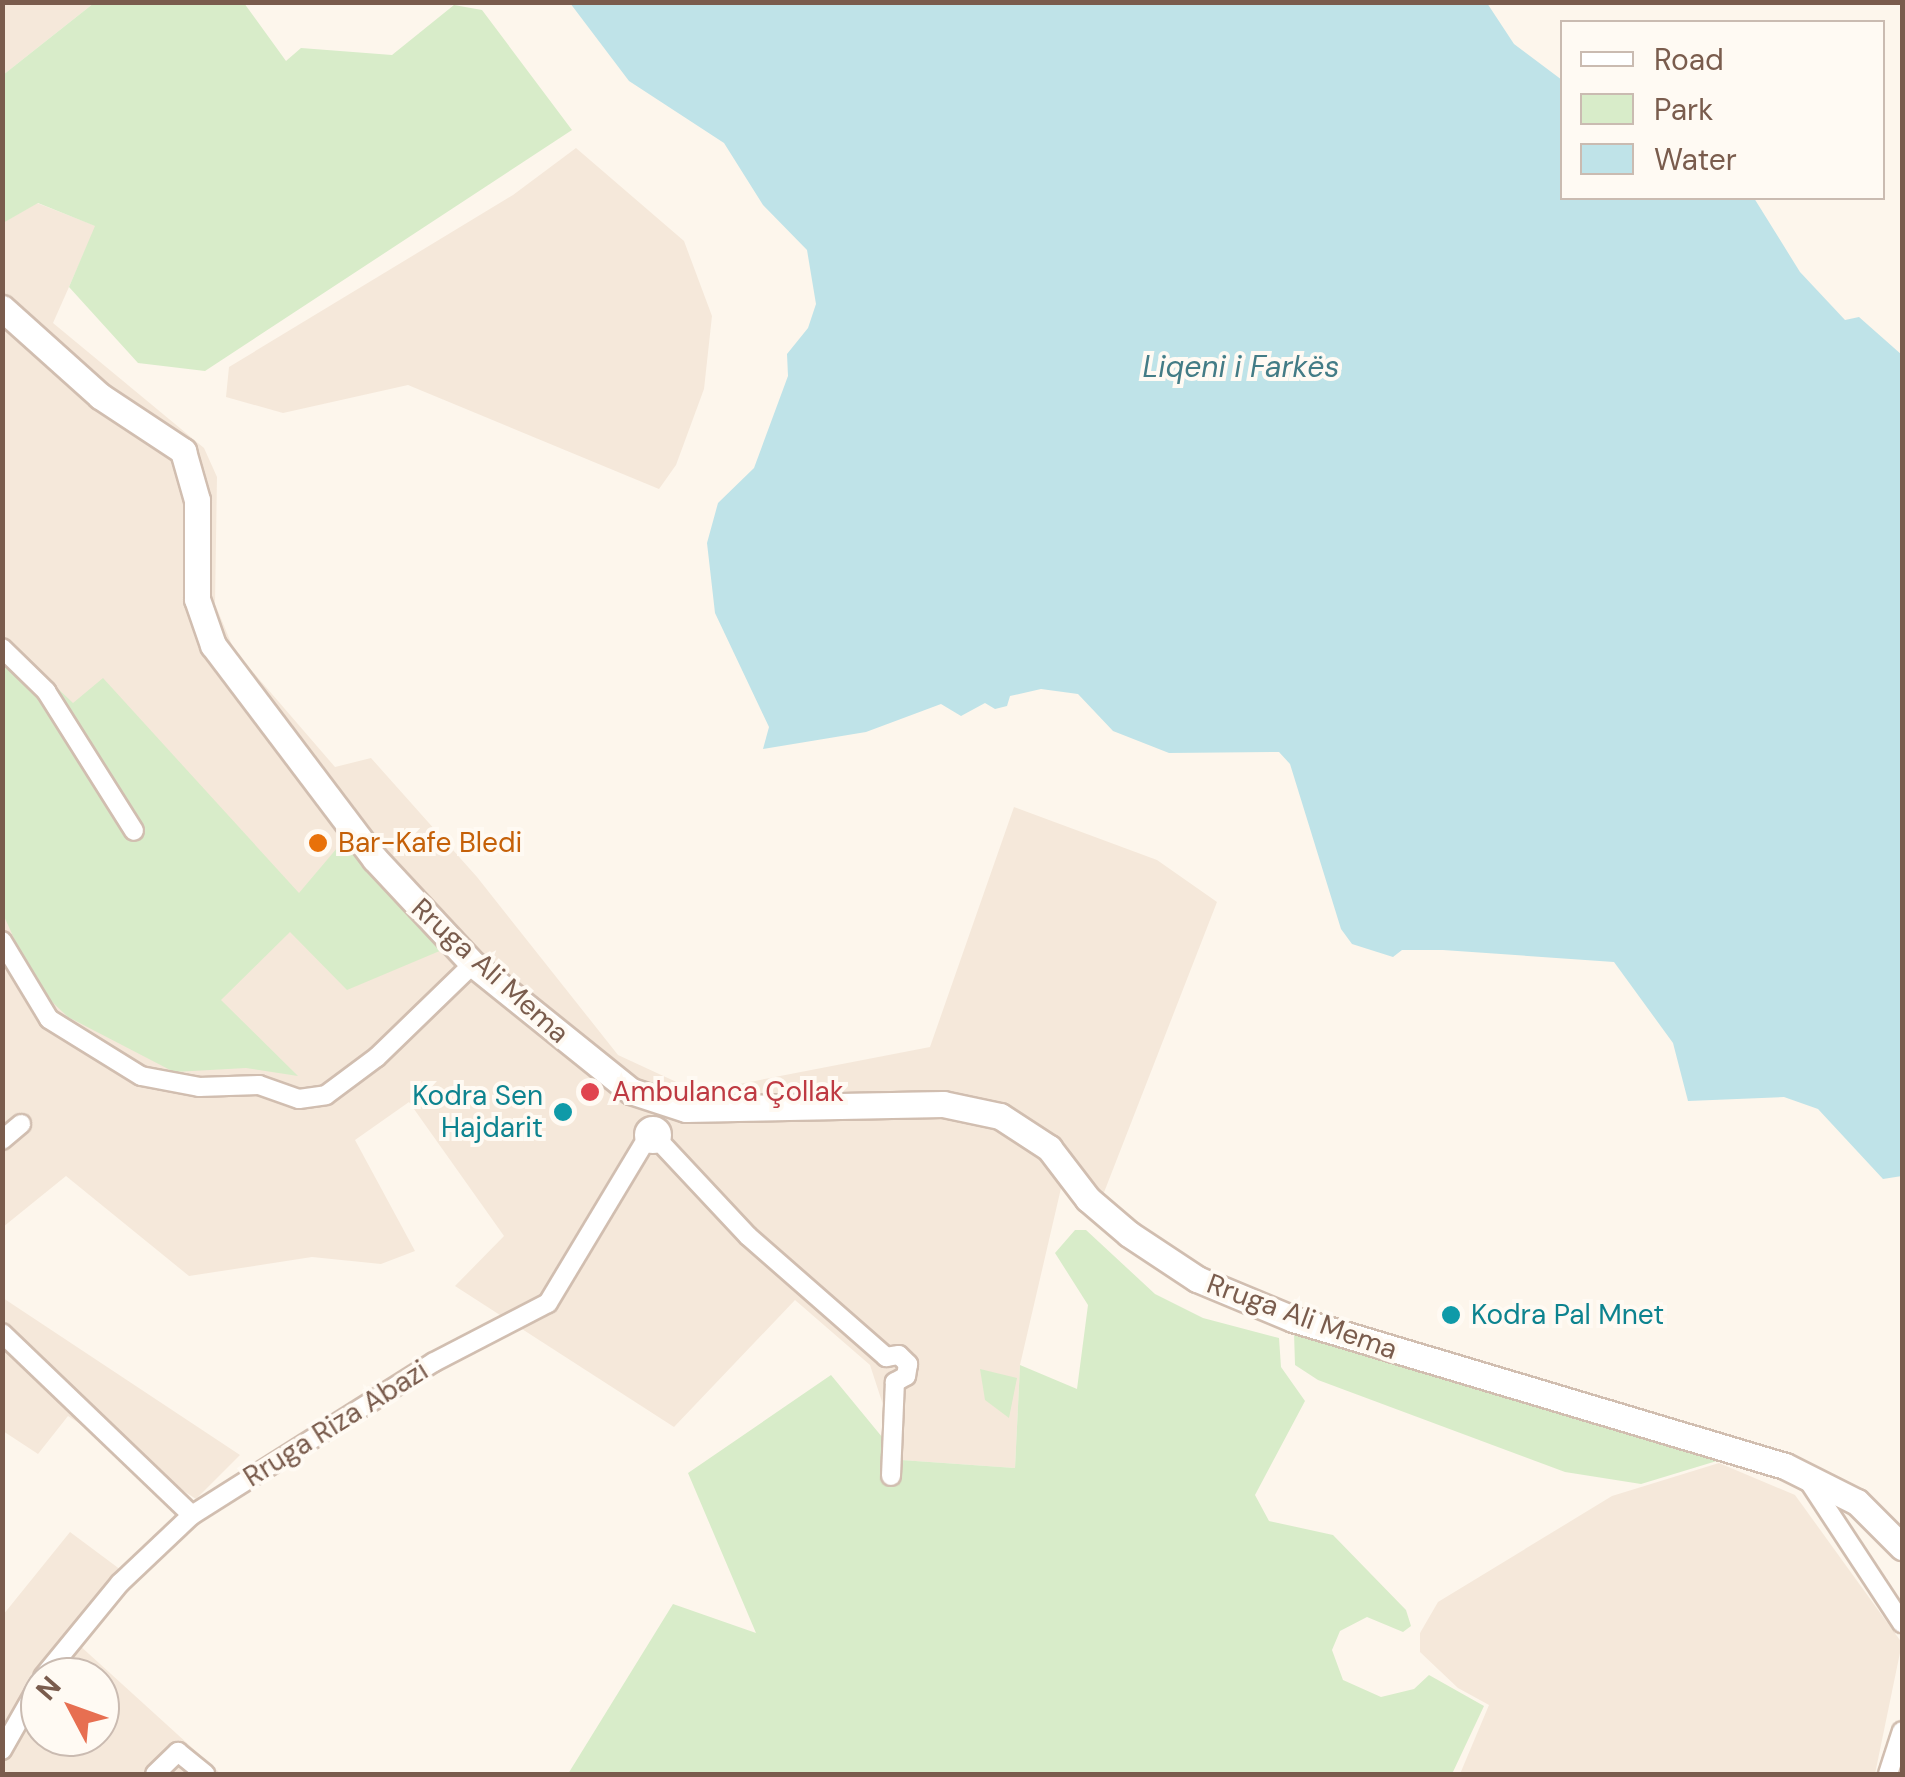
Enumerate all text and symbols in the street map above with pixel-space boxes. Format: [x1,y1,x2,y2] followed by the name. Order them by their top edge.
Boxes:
[1560,20,1885,200] legend
[1654,40,1724,79] text: Road
[1654,90,1713,129] text: Park
[1654,140,1737,179] text: Water
[1143,349,1339,385] water label: Liqeni i Farkës
[338,826,522,860] place label: Bar-Kafe Bledi
[307,832,329,854] marker: Bar-Kafe Bledi
[404,892,576,1050] street label: Rruga Ali Mema
[612,1075,844,1109] place label: Ambulanca Çollak
[412,1079,543,1145] place label: Kodra Sen Hajdarit
[577,1079,603,1105] marker: Ambulanca Çollak
[552,1101,574,1123] marker: Kodra Sen Hajdarit
[1202,1267,1402,1367] street label: Rruga Ali Mema
[1471,1298,1664,1332] place label: Kodra Pal Mnet
[1440,1304,1462,1326] marker: Kodra Pal Mnet
[238,1354,434,1494] street label: Rruga Riza Abazi
[20,1657,120,1757] north arrow
[28,1668,69,1708] text: N

